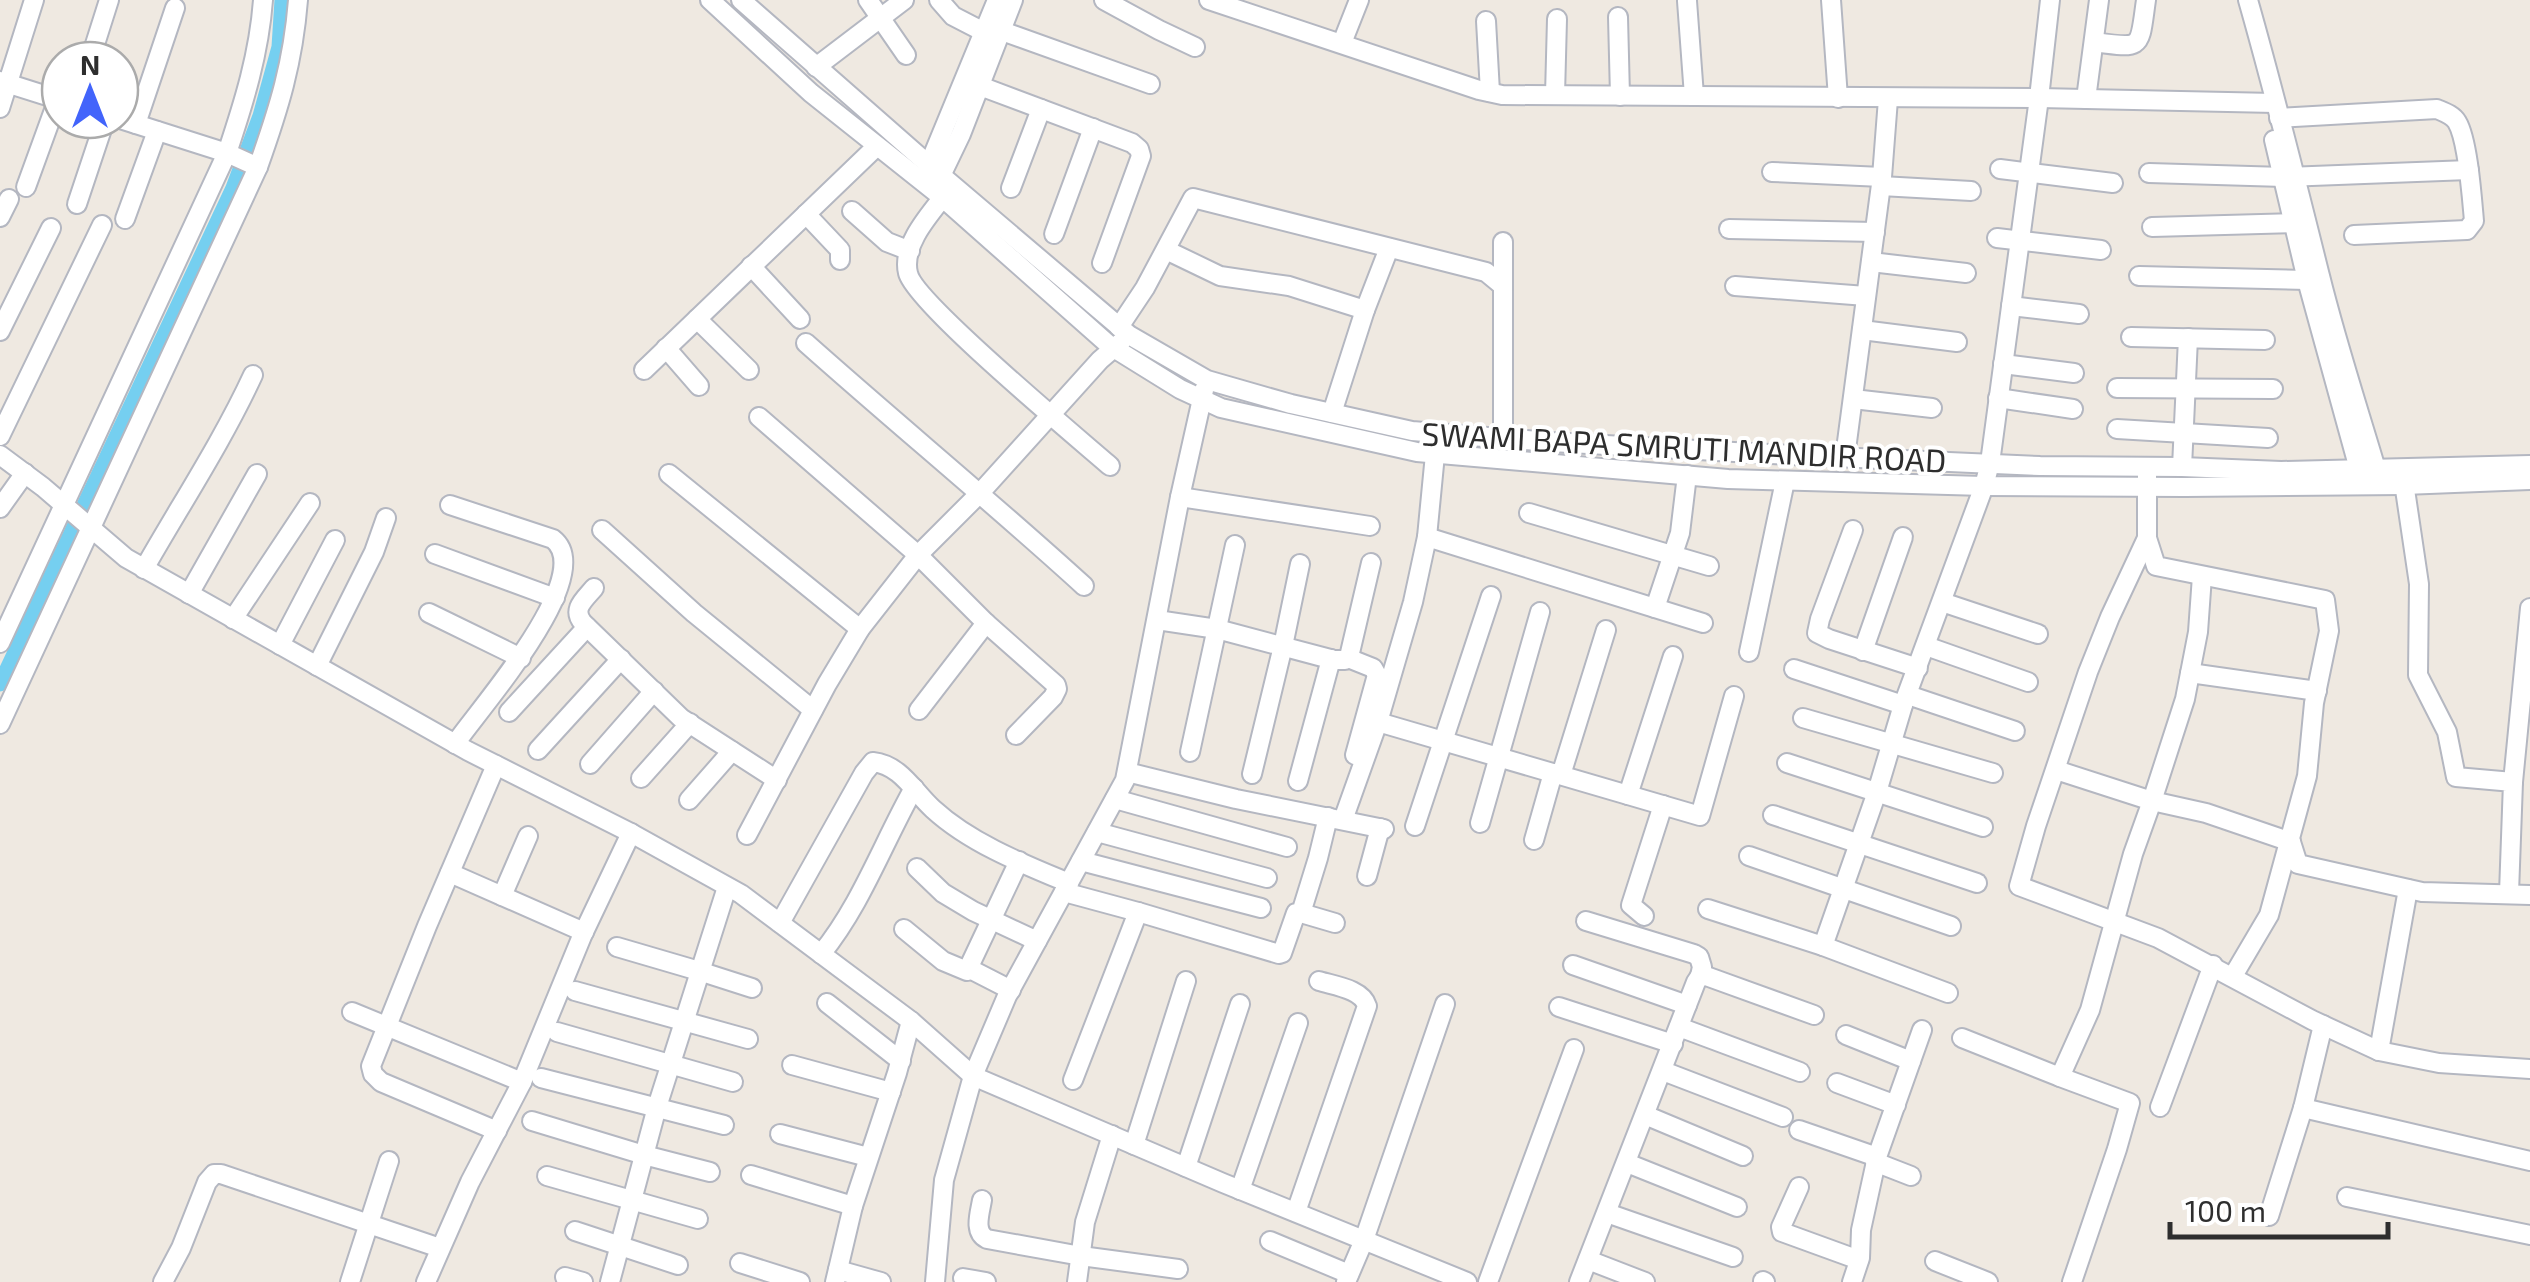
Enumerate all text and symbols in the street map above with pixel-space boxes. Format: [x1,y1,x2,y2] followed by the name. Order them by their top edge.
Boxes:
[40,40,140,140] north arrow
[80,47,100,81] text: N
[1421,413,1947,479] street label: SWAMI BAPA SMRUTI MANDIR ROAD
[2170,1177,2388,1239] scale bar
[2185,1192,2266,1228] text: 100 m

